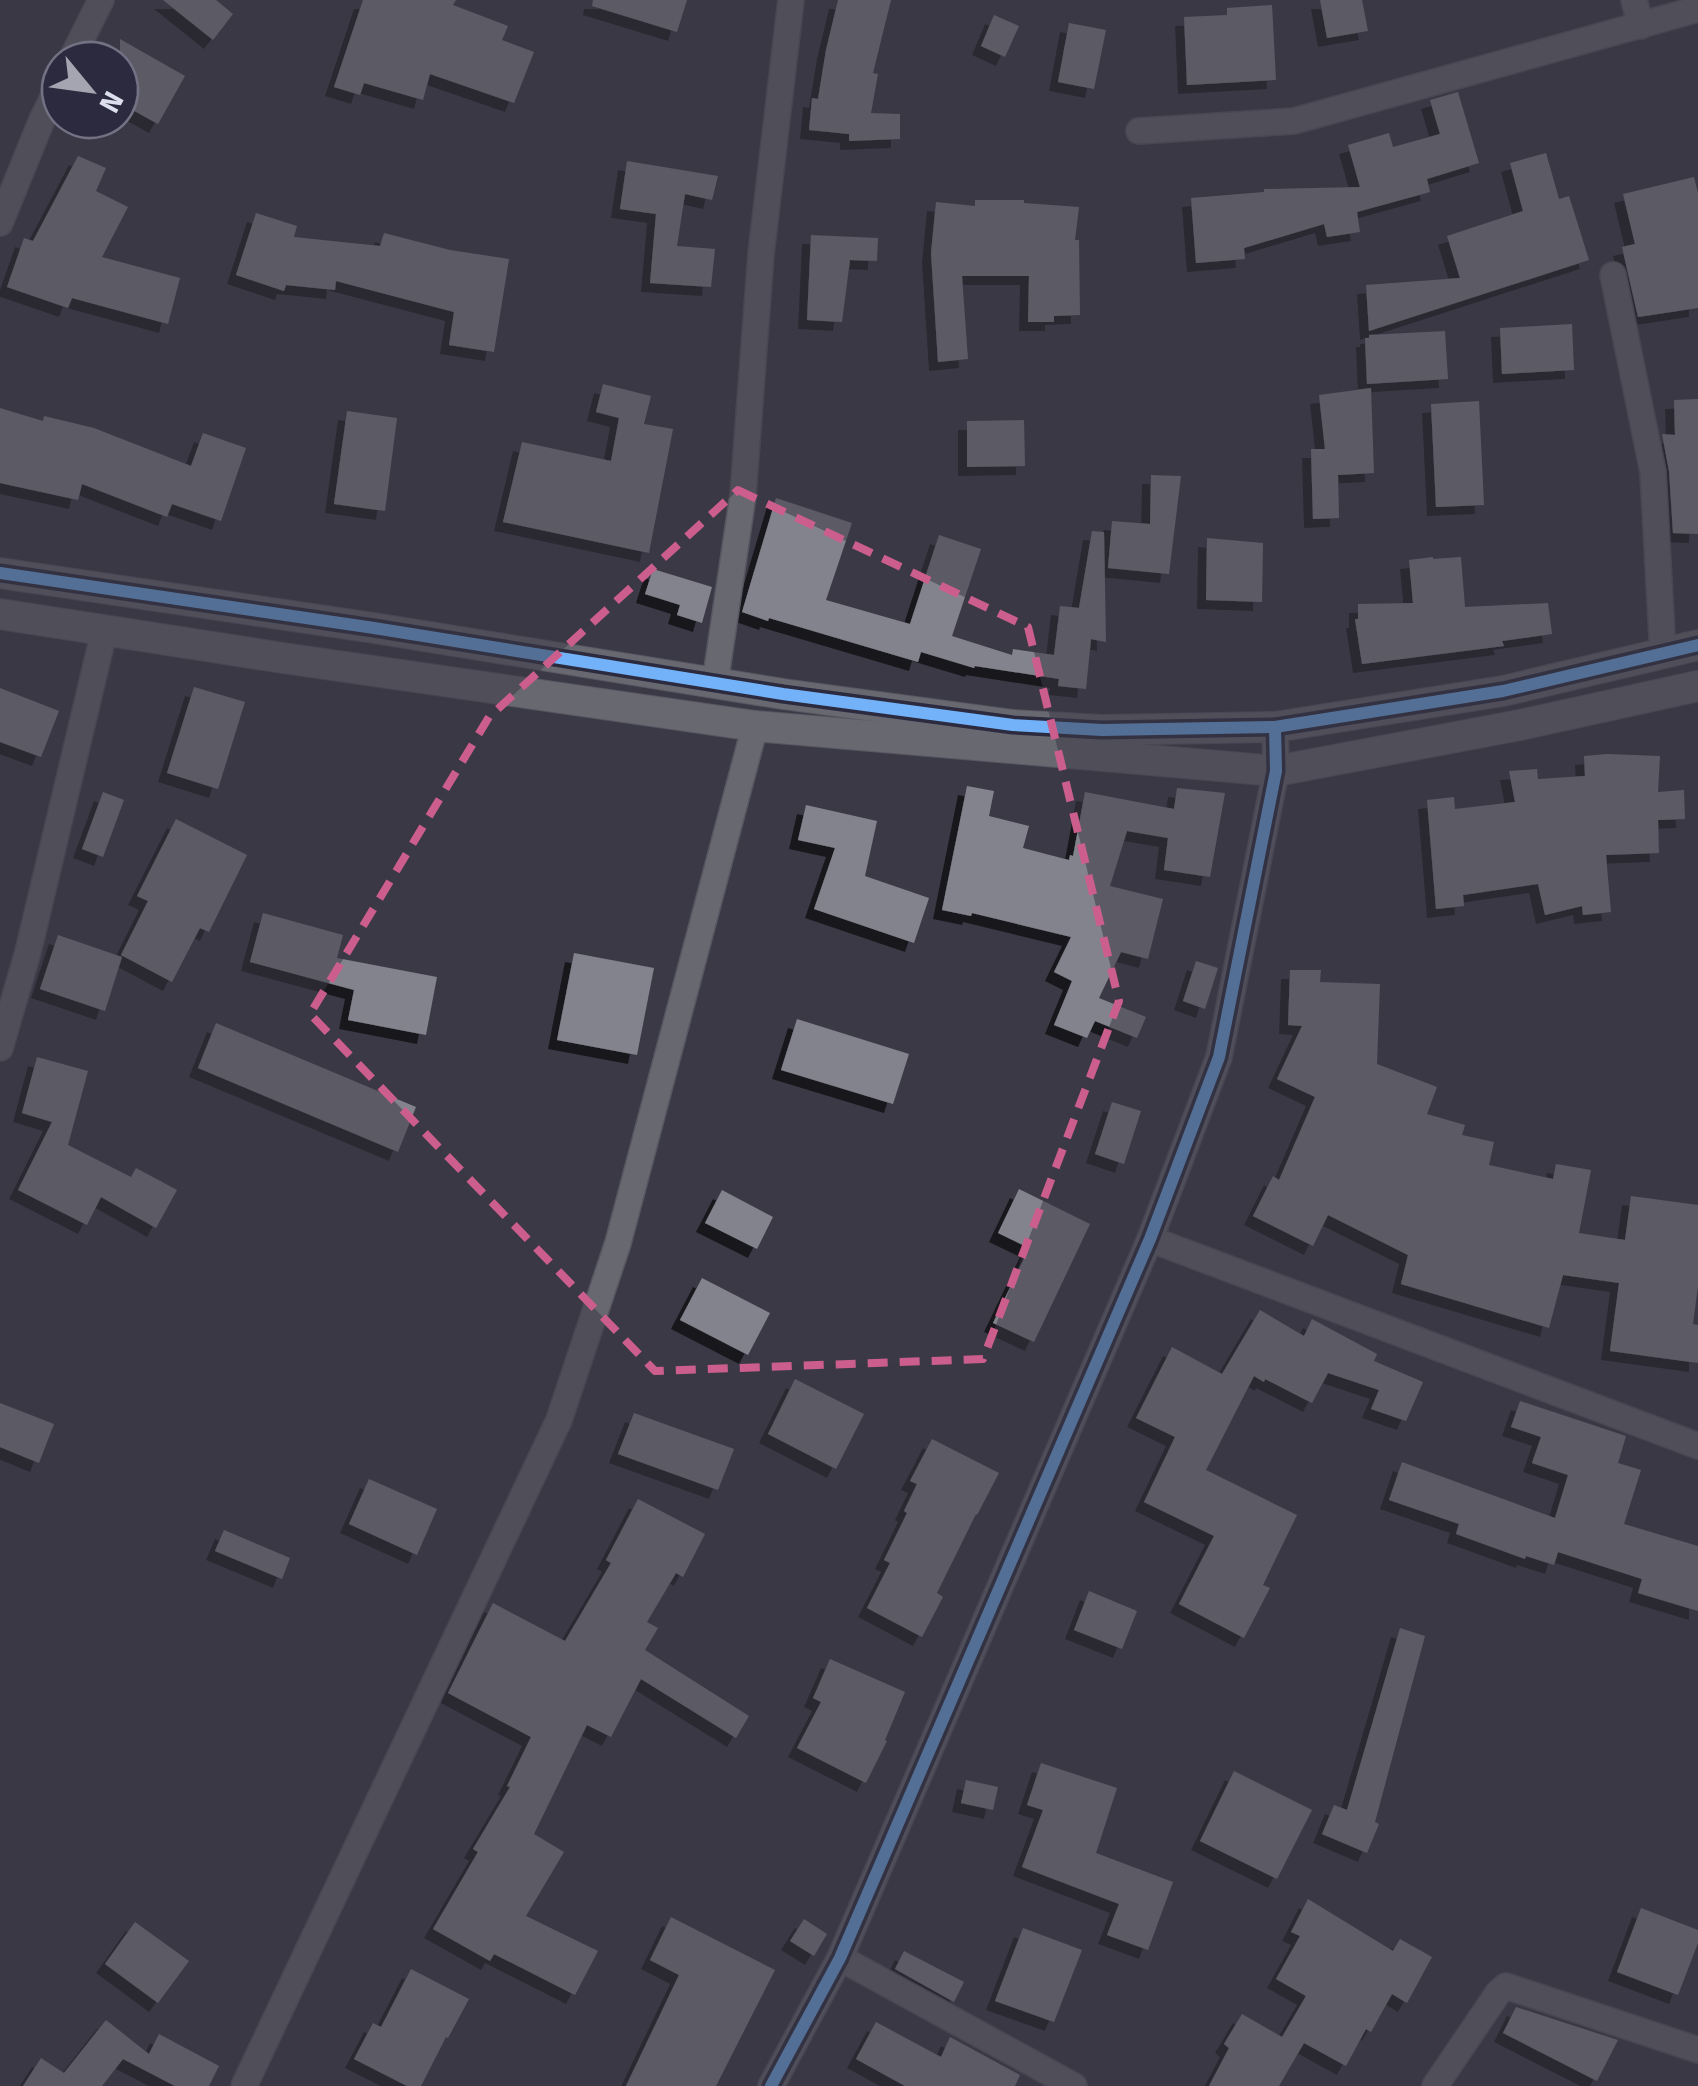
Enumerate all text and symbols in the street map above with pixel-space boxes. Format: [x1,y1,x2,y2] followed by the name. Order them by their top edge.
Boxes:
[40,40,140,140] north arrow
[92,86,130,118] text: N

